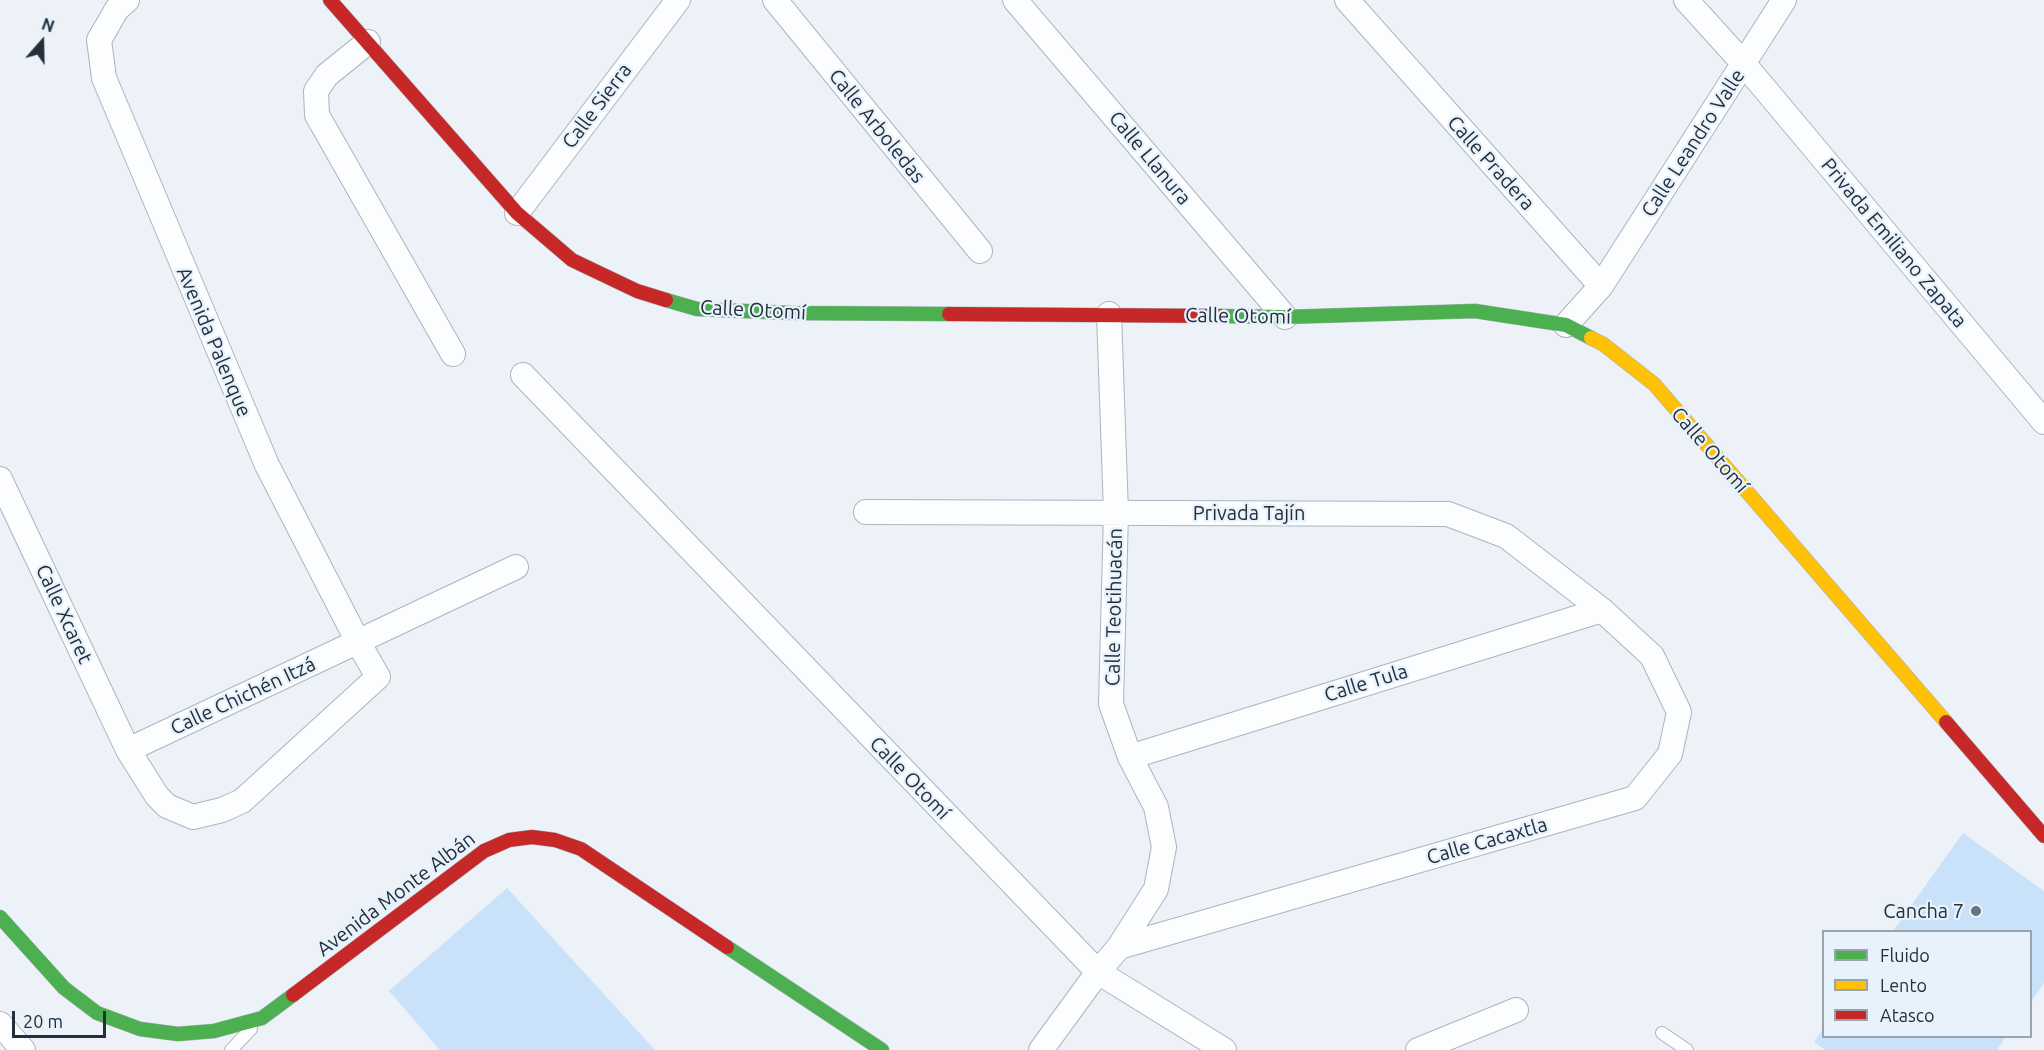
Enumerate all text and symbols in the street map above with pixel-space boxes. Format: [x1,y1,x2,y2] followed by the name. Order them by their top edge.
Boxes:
[12,12,72,72] north arrow
[39,15,57,36] text: N
[557,59,637,153] street label: Calle Sierra
[824,64,930,188] street label: Calle Arboledas
[1636,65,1750,221] street label: Calle Leandro Valle
[1104,106,1196,210] street label: Calle Llanura
[1442,111,1540,215] street label: Calle Pradera
[1816,153,1972,333] street label: Privada Emiliano Zapata
[172,264,256,420] street label: Avenida Palenque
[700,295,806,325] street label: Calle Otomí
[1185,303,1291,329] street label: Calle Otomí
[1666,402,1754,498] street label: Calle Otomí
[1193,501,1305,525] street label: Privada Tajín
[1101,528,1127,686] street label: Calle Teotihuacán
[31,561,97,667] street label: Calle Xcaret
[167,652,319,740] street label: Calle Chichén Itzá
[1321,659,1411,707] street label: Calle Tula
[865,732,955,824] street label: Calle Otomí
[1424,812,1550,870] street label: Calle Cacaxtla
[312,827,480,961] street label: Avenida Monte Albán
[1883,899,1964,923] place label: Cancha 7
[1969,904,1983,918] marker: Cancha 7
[1822,930,2032,1038] legend
[1880,945,1930,965] text: Fluido
[1880,975,1927,995] text: Lento
[15,999,110,1037] scale bar
[1880,1005,1935,1025] text: Atasco
[23,1011,63,1031] text: 20 m

